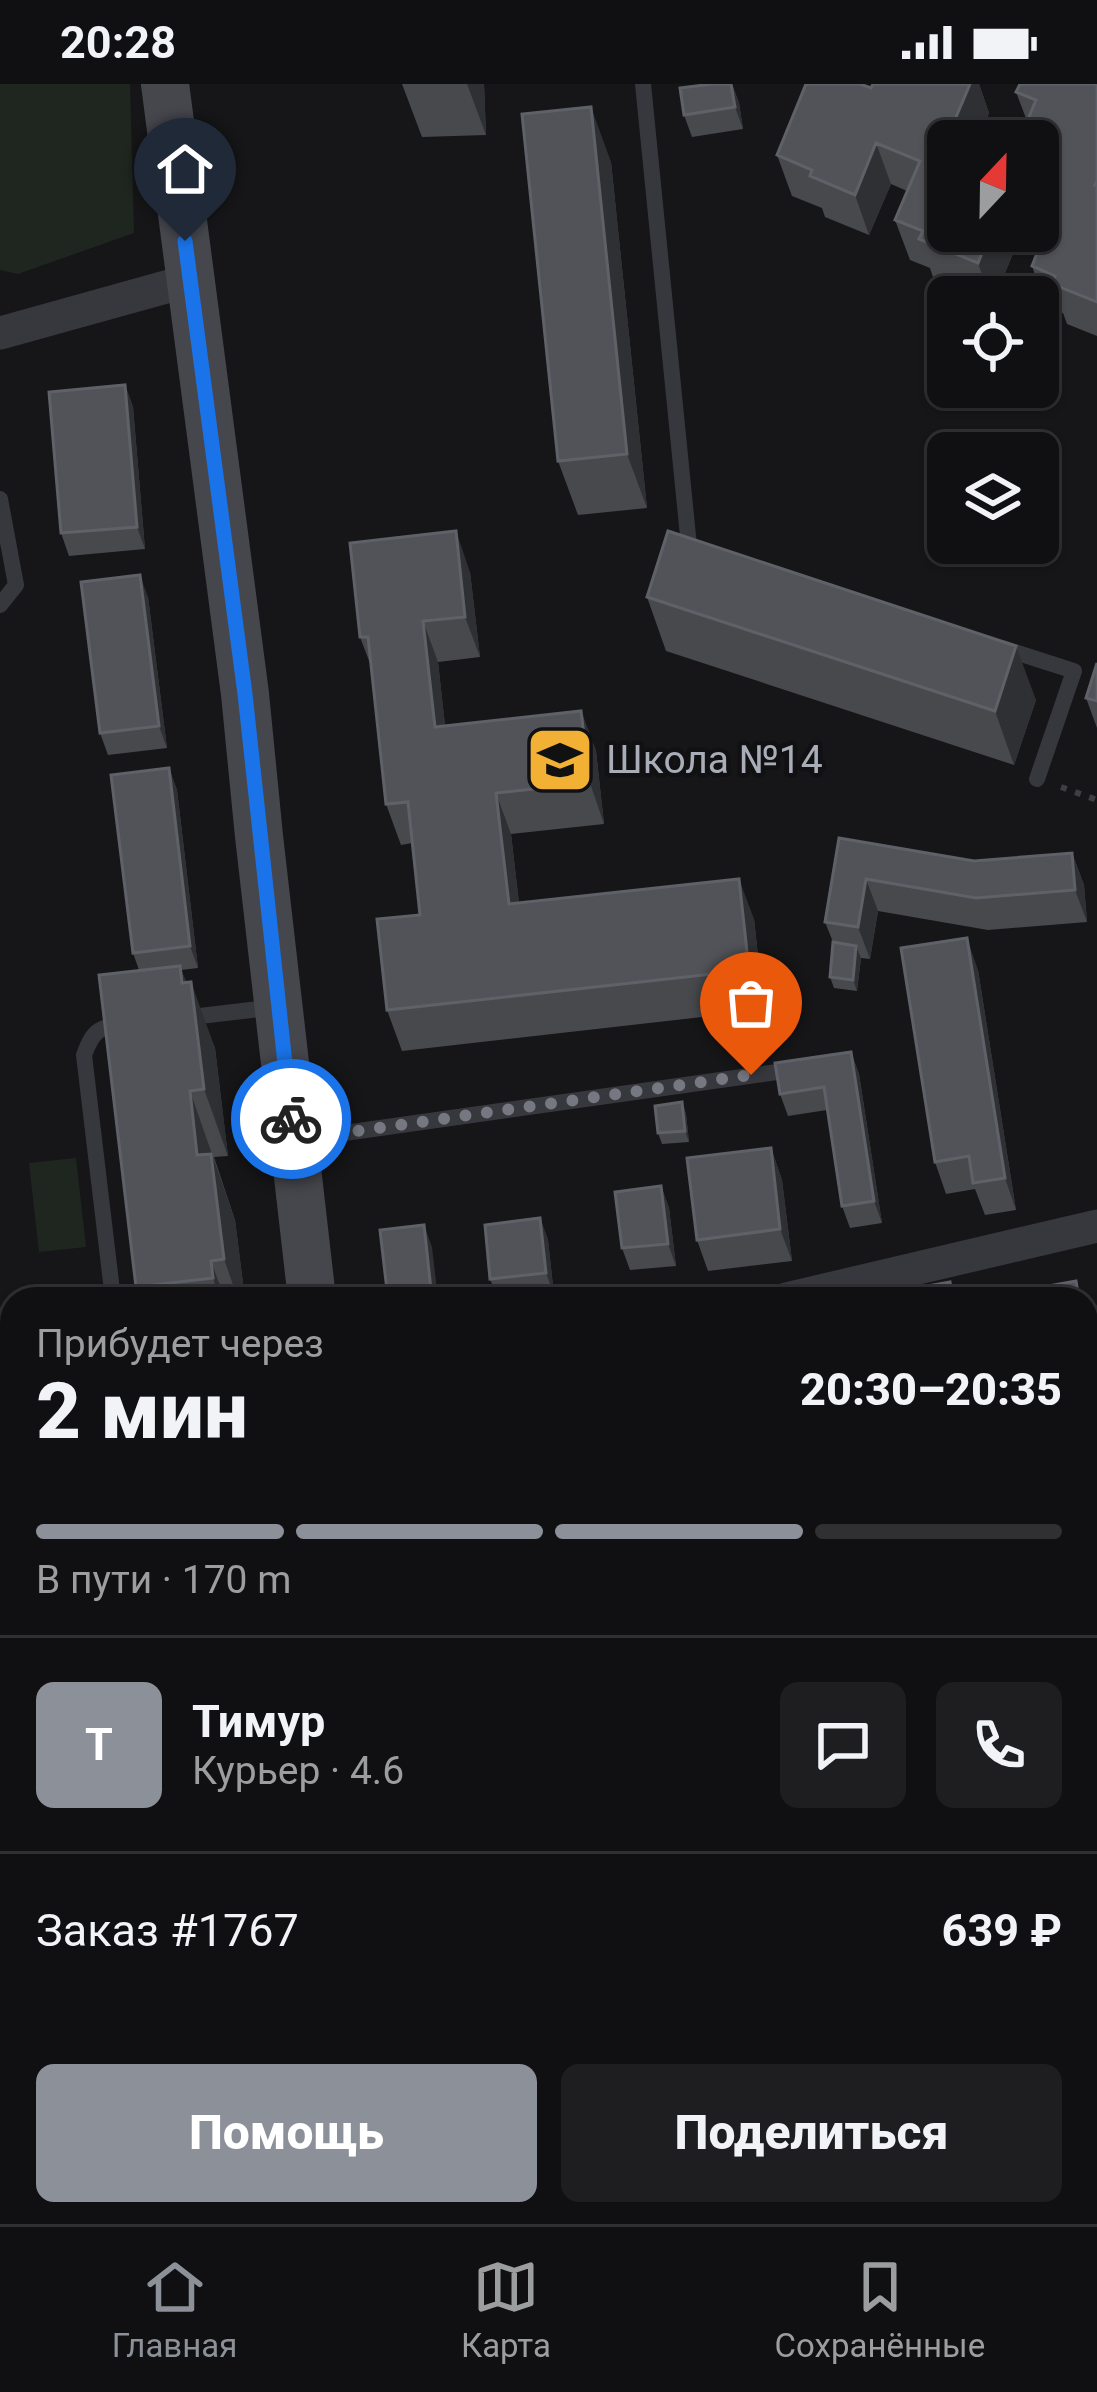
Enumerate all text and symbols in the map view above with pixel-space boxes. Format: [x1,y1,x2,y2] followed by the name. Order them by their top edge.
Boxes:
[60,16,176,69] text: 20:28
[134,118,236,241] pin
[927,120,1059,252] north arrow
[927,120,1059,564] map controls
[152,136,218,202] icon: home
[927,276,1059,408] button: locate
[927,432,1059,564] button: layers
[525,725,595,795] school or university icon: Школа №14
[606,737,823,783] place label: Школа №14
[700,952,802,1075] pin
[718,970,784,1036] icon: bag
[231,1059,351,1179] courier
[258,1086,324,1152] icon: bike
[36,1321,324,1367] text: Прибудет через
[800,1363,1062,1416] text: 20:30–20:35
[36,1366,248,1457] text: 2 мин
[36,1557,291,1603] text: В пути · 170 m
[780,1682,906,1808] button: chat
[936,1682,1062,1808] button: phone
[192,1695,325,1748] text: Тимур
[85,1718,113,1771] text: Т
[192,1748,404,1794] text: Курьер · 4.6
[36,1904,299,1957] text: Заказ #1767
[942,1904,1062,1957] text: 639 ₽
[36,2064,537,2202] button: Помощь
[561,2064,1062,2202] button: Поделиться
[112,2254,237,2365] tab: Главная
[461,2254,551,2365] tab: Карта
[775,2254,985,2365] tab: Сохранённые

